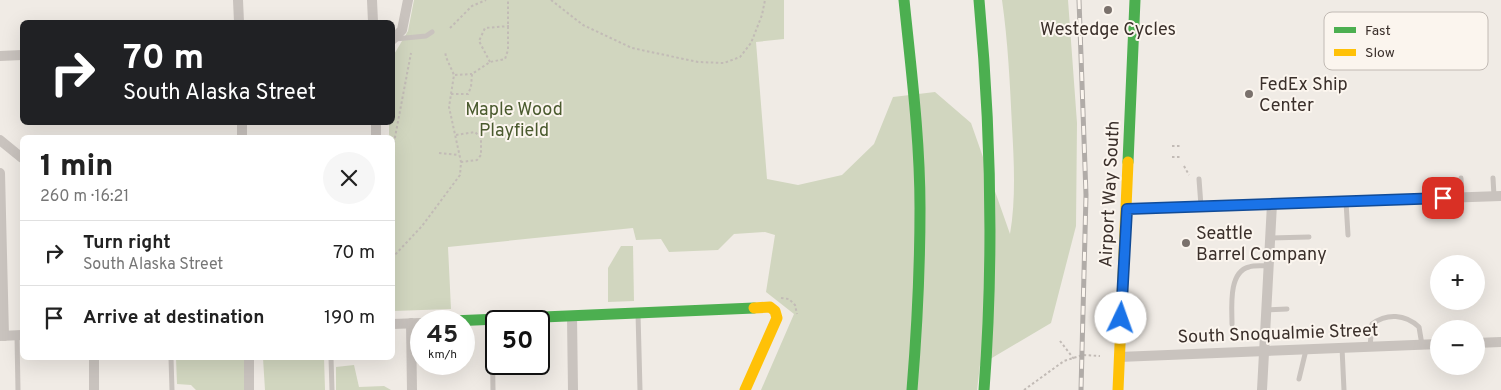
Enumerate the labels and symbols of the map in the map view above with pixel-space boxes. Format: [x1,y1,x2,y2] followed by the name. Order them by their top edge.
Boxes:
[1102,4,1114,16] marker: Westedge Cycles
[1324,12,1488,70] legend
[1040,19,1176,42] place label: Westedge Cycles
[1365,23,1391,40] text: Fast
[1365,45,1395,62] text: Slow
[1259,74,1348,118] place label: FedEx Ship Center
[1243,88,1255,100] marker: FedEx Ship Center
[465,99,563,143] park label: Maple Wood Playfield
[1095,120,1126,268] street label: Airport Way South
[1422,177,1464,219] pin
[1196,223,1327,267] place label: Seattle Barrel Company
[1180,237,1192,249] marker: Seattle Barrel Company
[1094,291,1146,343] position arrow
[485,310,550,375] speed limit sign: 50
[1177,320,1379,349] street label: South Snoqualmie Street

